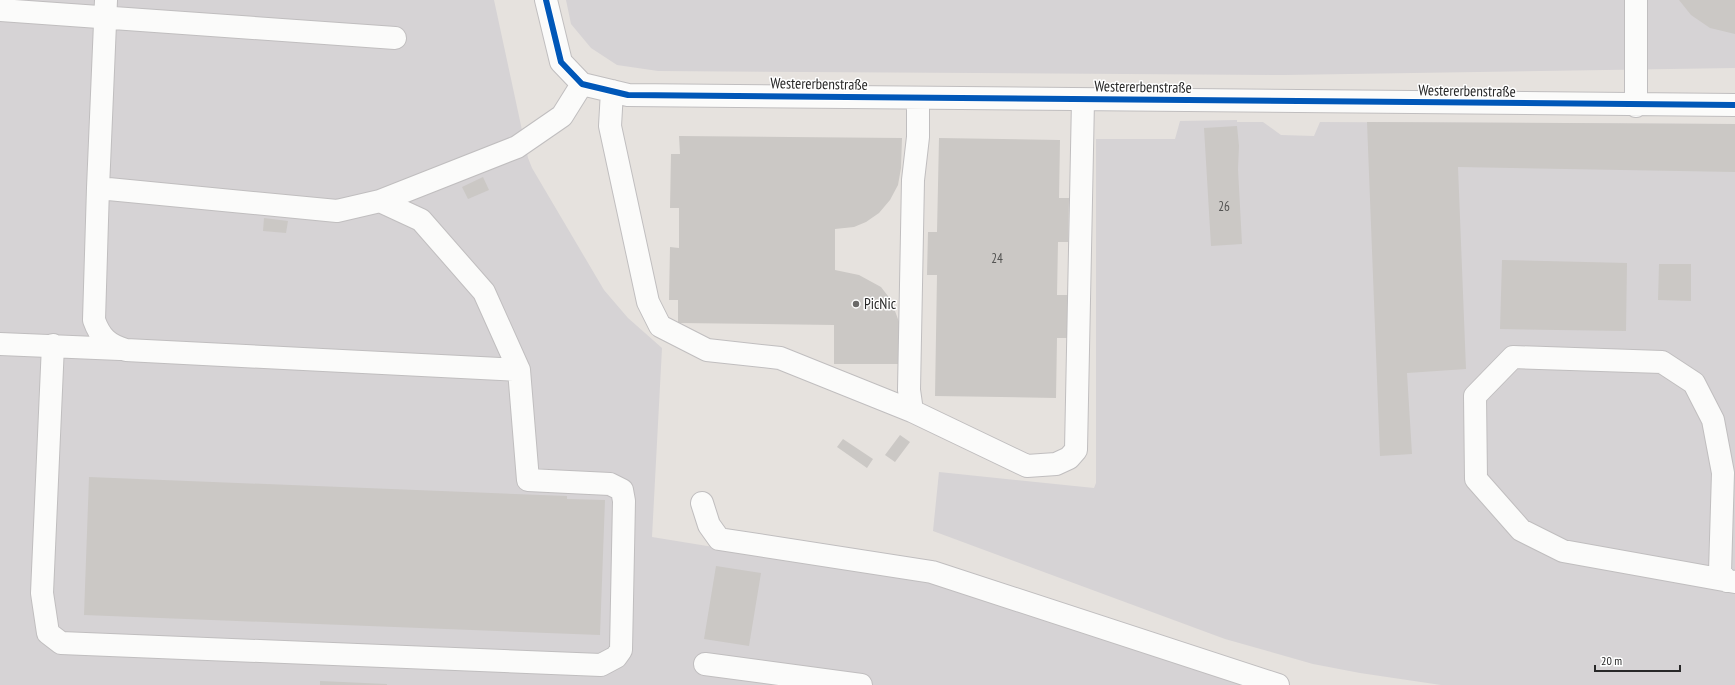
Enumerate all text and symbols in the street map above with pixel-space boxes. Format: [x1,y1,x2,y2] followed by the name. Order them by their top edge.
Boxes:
[770,73,868,94] street label: Westererbenstraße
[1094,76,1192,97] street label: Westererbenstraße
[1418,80,1516,101] street label: Westererbenstraße
[1218,198,1230,215] house number: 26
[991,250,1003,267] house number: 24
[864,294,897,313] place label: PicNic
[851,299,861,309] marker: PicNic
[1595,647,1680,673] scale bar
[1601,653,1622,668] text: 20 m

